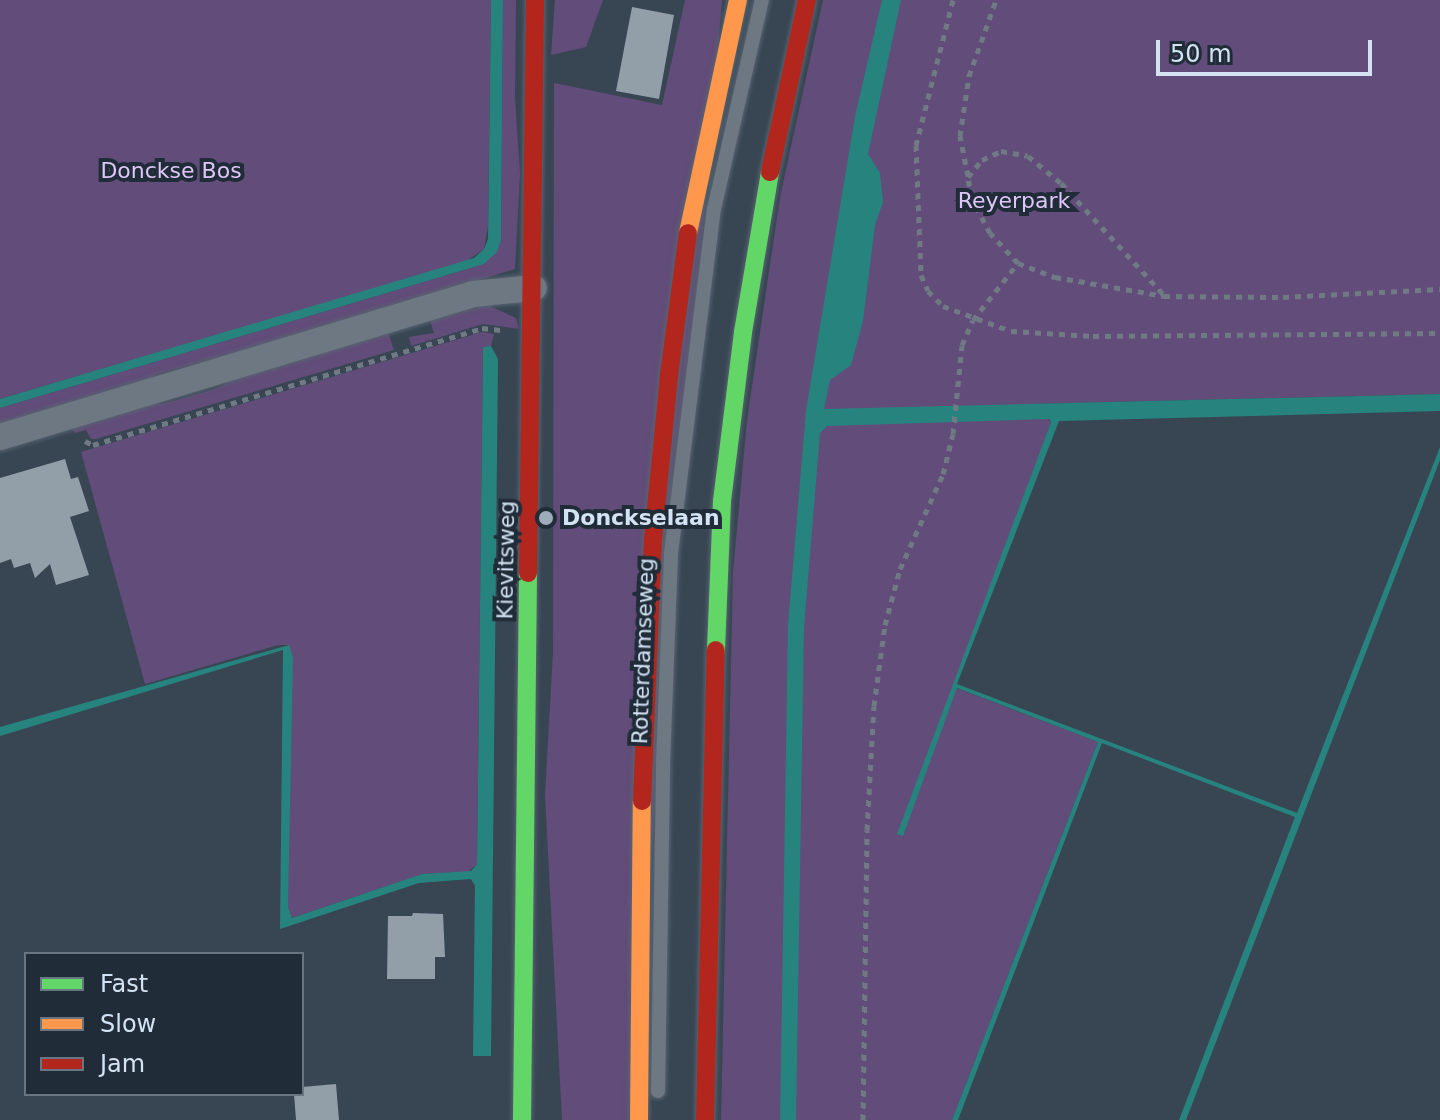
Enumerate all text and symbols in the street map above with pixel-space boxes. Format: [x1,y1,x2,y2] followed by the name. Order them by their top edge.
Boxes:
[1160,24,1376,74] scale bar
[1170,40,1232,68] text: 50 m
[100,158,242,184] park label: Donckse Bos
[958,188,1070,214] park label: Reyerpark
[492,500,520,620] street label: Kievitsweg
[562,505,720,531] place label: Donckselaan
[537,509,555,527] marker: Donckselaan
[627,557,659,745] street label: Rotterdamseweg
[24,952,304,1096] legend
[100,970,148,998] text: Fast
[100,1010,156,1038] text: Slow
[100,1050,145,1078] text: Jam

